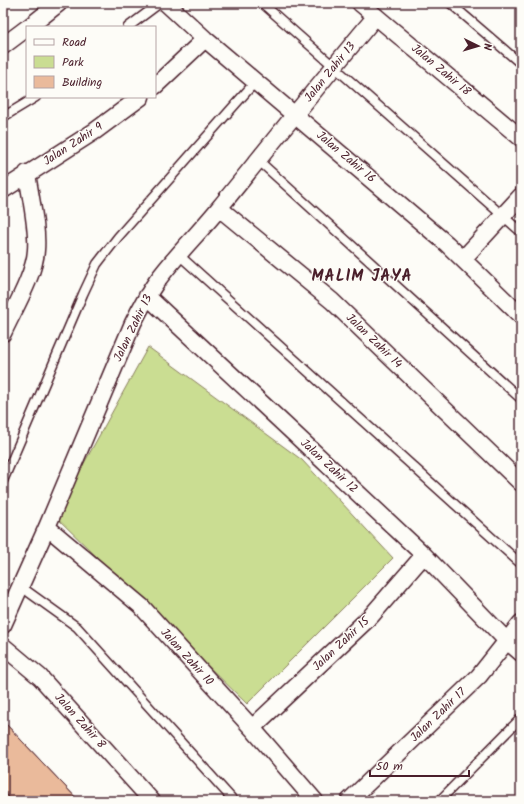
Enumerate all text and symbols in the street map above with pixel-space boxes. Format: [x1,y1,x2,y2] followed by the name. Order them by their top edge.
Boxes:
[26,26,156,98] legend
[458,26,498,66] north arrow
[62,33,87,52] text: Road
[300,38,360,106] street label: Jalan Zahir 13
[407,39,476,101] street label: Jalan Zahir 18
[478,43,496,51] text: N
[62,53,84,72] text: Park
[62,73,102,92] text: Building
[39,117,107,170] street label: Jalan Zahir 9
[312,126,380,188] street label: Jalan Zahir 16
[311,264,413,289] district label: MALIM JAYA
[109,291,158,365] street label: Jalan Zahir 13
[341,309,407,373] street label: Jalan Zahir 14
[296,434,362,498] street label: Jalan Zahir 12
[308,611,375,676] street label: Jalan Zahir 15
[156,624,218,690] street label: Jalan Zahir 10
[406,683,471,747] street label: Jalan Zahir 17
[50,689,111,754] street label: Jalan Zahir 8
[370,752,469,778] scale bar
[376,757,403,776] text: 50 m

